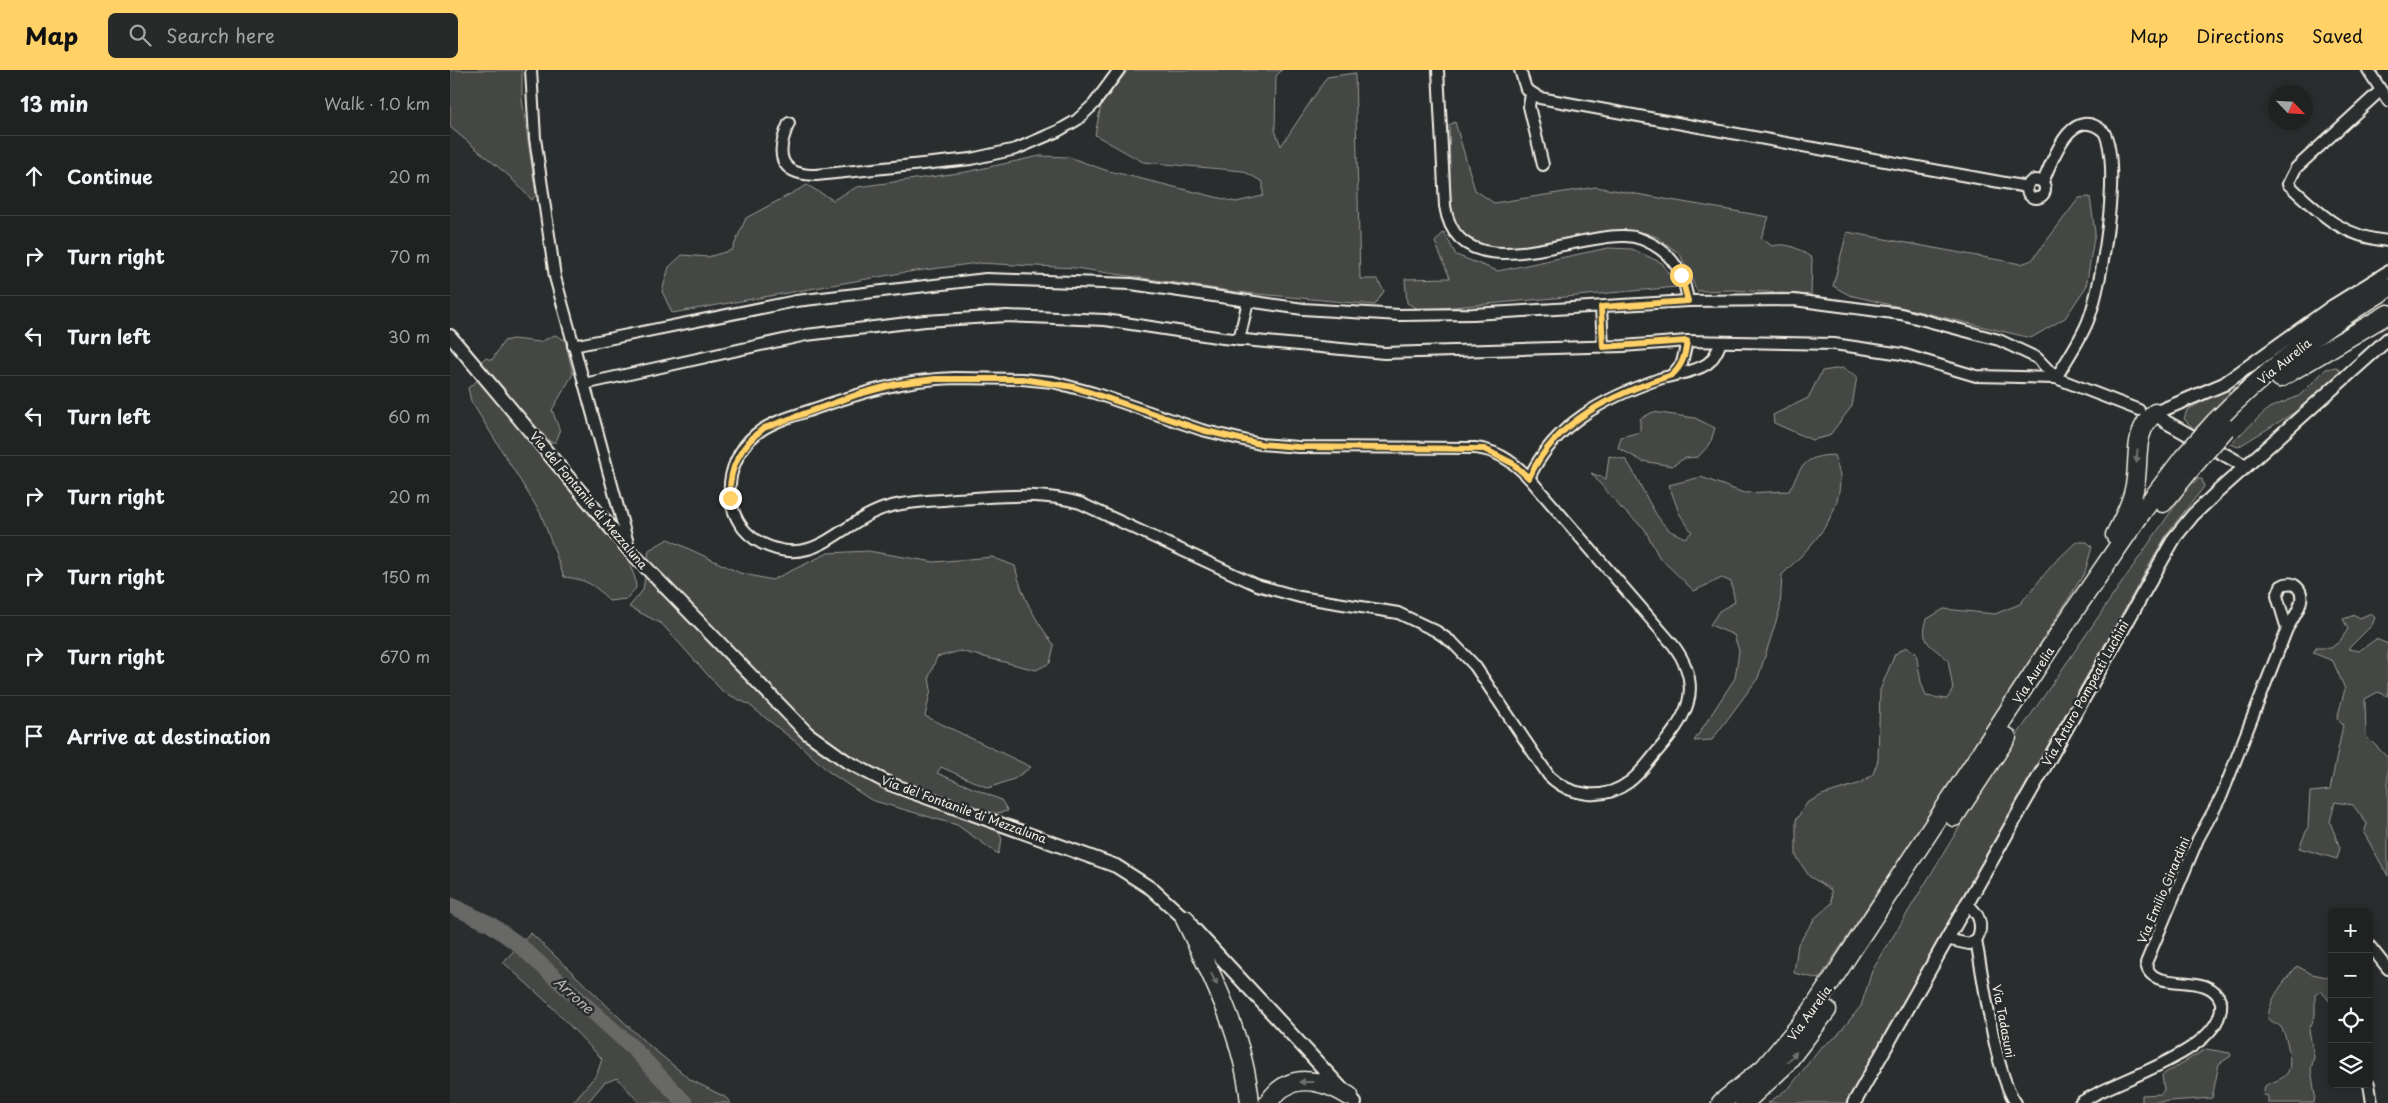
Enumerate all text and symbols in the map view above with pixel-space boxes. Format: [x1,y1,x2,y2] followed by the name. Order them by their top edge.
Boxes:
[108,13,458,58] search box
[25,17,78,53] text: Map
[126,21,154,49] icon: search
[166,21,275,49] text: Search here
[2130,22,2168,49] text: Map
[2196,22,2284,49] text: Directions
[2312,22,2363,49] text: Saved
[2268,85,2313,130] north arrow
[20,87,88,119] text: 13 min
[324,91,430,115] text: Walk · 1.0 km
[20,162,48,190] icon: ahead
[67,162,153,190] text: Continue
[389,164,430,188] text: 20 m
[20,242,48,270] icon: right
[67,242,165,270] text: Turn right
[390,244,430,268] text: 70 m
[1670,264,1693,287] route start
[20,322,48,350] icon: left
[67,322,151,350] text: Turn left
[388,324,430,348] text: 30 m
[2253,333,2315,388] street label: Via Aurelia
[20,402,48,430] icon: left
[67,402,151,430] text: Turn left
[388,404,430,428] text: 60 m
[526,427,652,573] street label: Via del Fontanile di Mezzaluna
[2133,448,2141,464] one-way arrow
[20,482,48,510] icon: right
[67,482,165,510] text: Turn right
[389,484,430,508] text: 20 m
[719,487,742,510] route end
[20,562,48,590] icon: right
[67,562,165,590] text: Turn right
[382,564,430,588] text: 150 m
[2037,617,2133,769] street label: Via Arturo Pompeati Luchini
[20,642,48,670] icon: right
[67,642,165,670] text: Turn right
[2008,643,2058,707] street label: Via Aurelia
[380,644,430,668] text: 670 m
[20,722,48,750] icon: arrive
[67,722,271,750] text: Arrive at destination
[879,771,1050,848] street label: Via del Fontanile di Mezzaluna
[2132,834,2194,946] street label: Via Emilio Girardini
[2328,908,2373,1088] map controls
[2328,908,2373,953] button: +
[2328,953,2373,998] button: −
[1209,971,1218,986] one-way arrow
[550,972,599,1019] water label: Arrone
[1783,981,1836,1044] street label: Via Aurelia
[1988,983,2020,1059] street label: Via Tadasuni
[2328,998,2373,1043] button: locate
[2328,1043,2373,1088] button: layers
[1786,1051,1797,1064] one-way arrow
[1298,1078,1314,1086] one-way arrow

